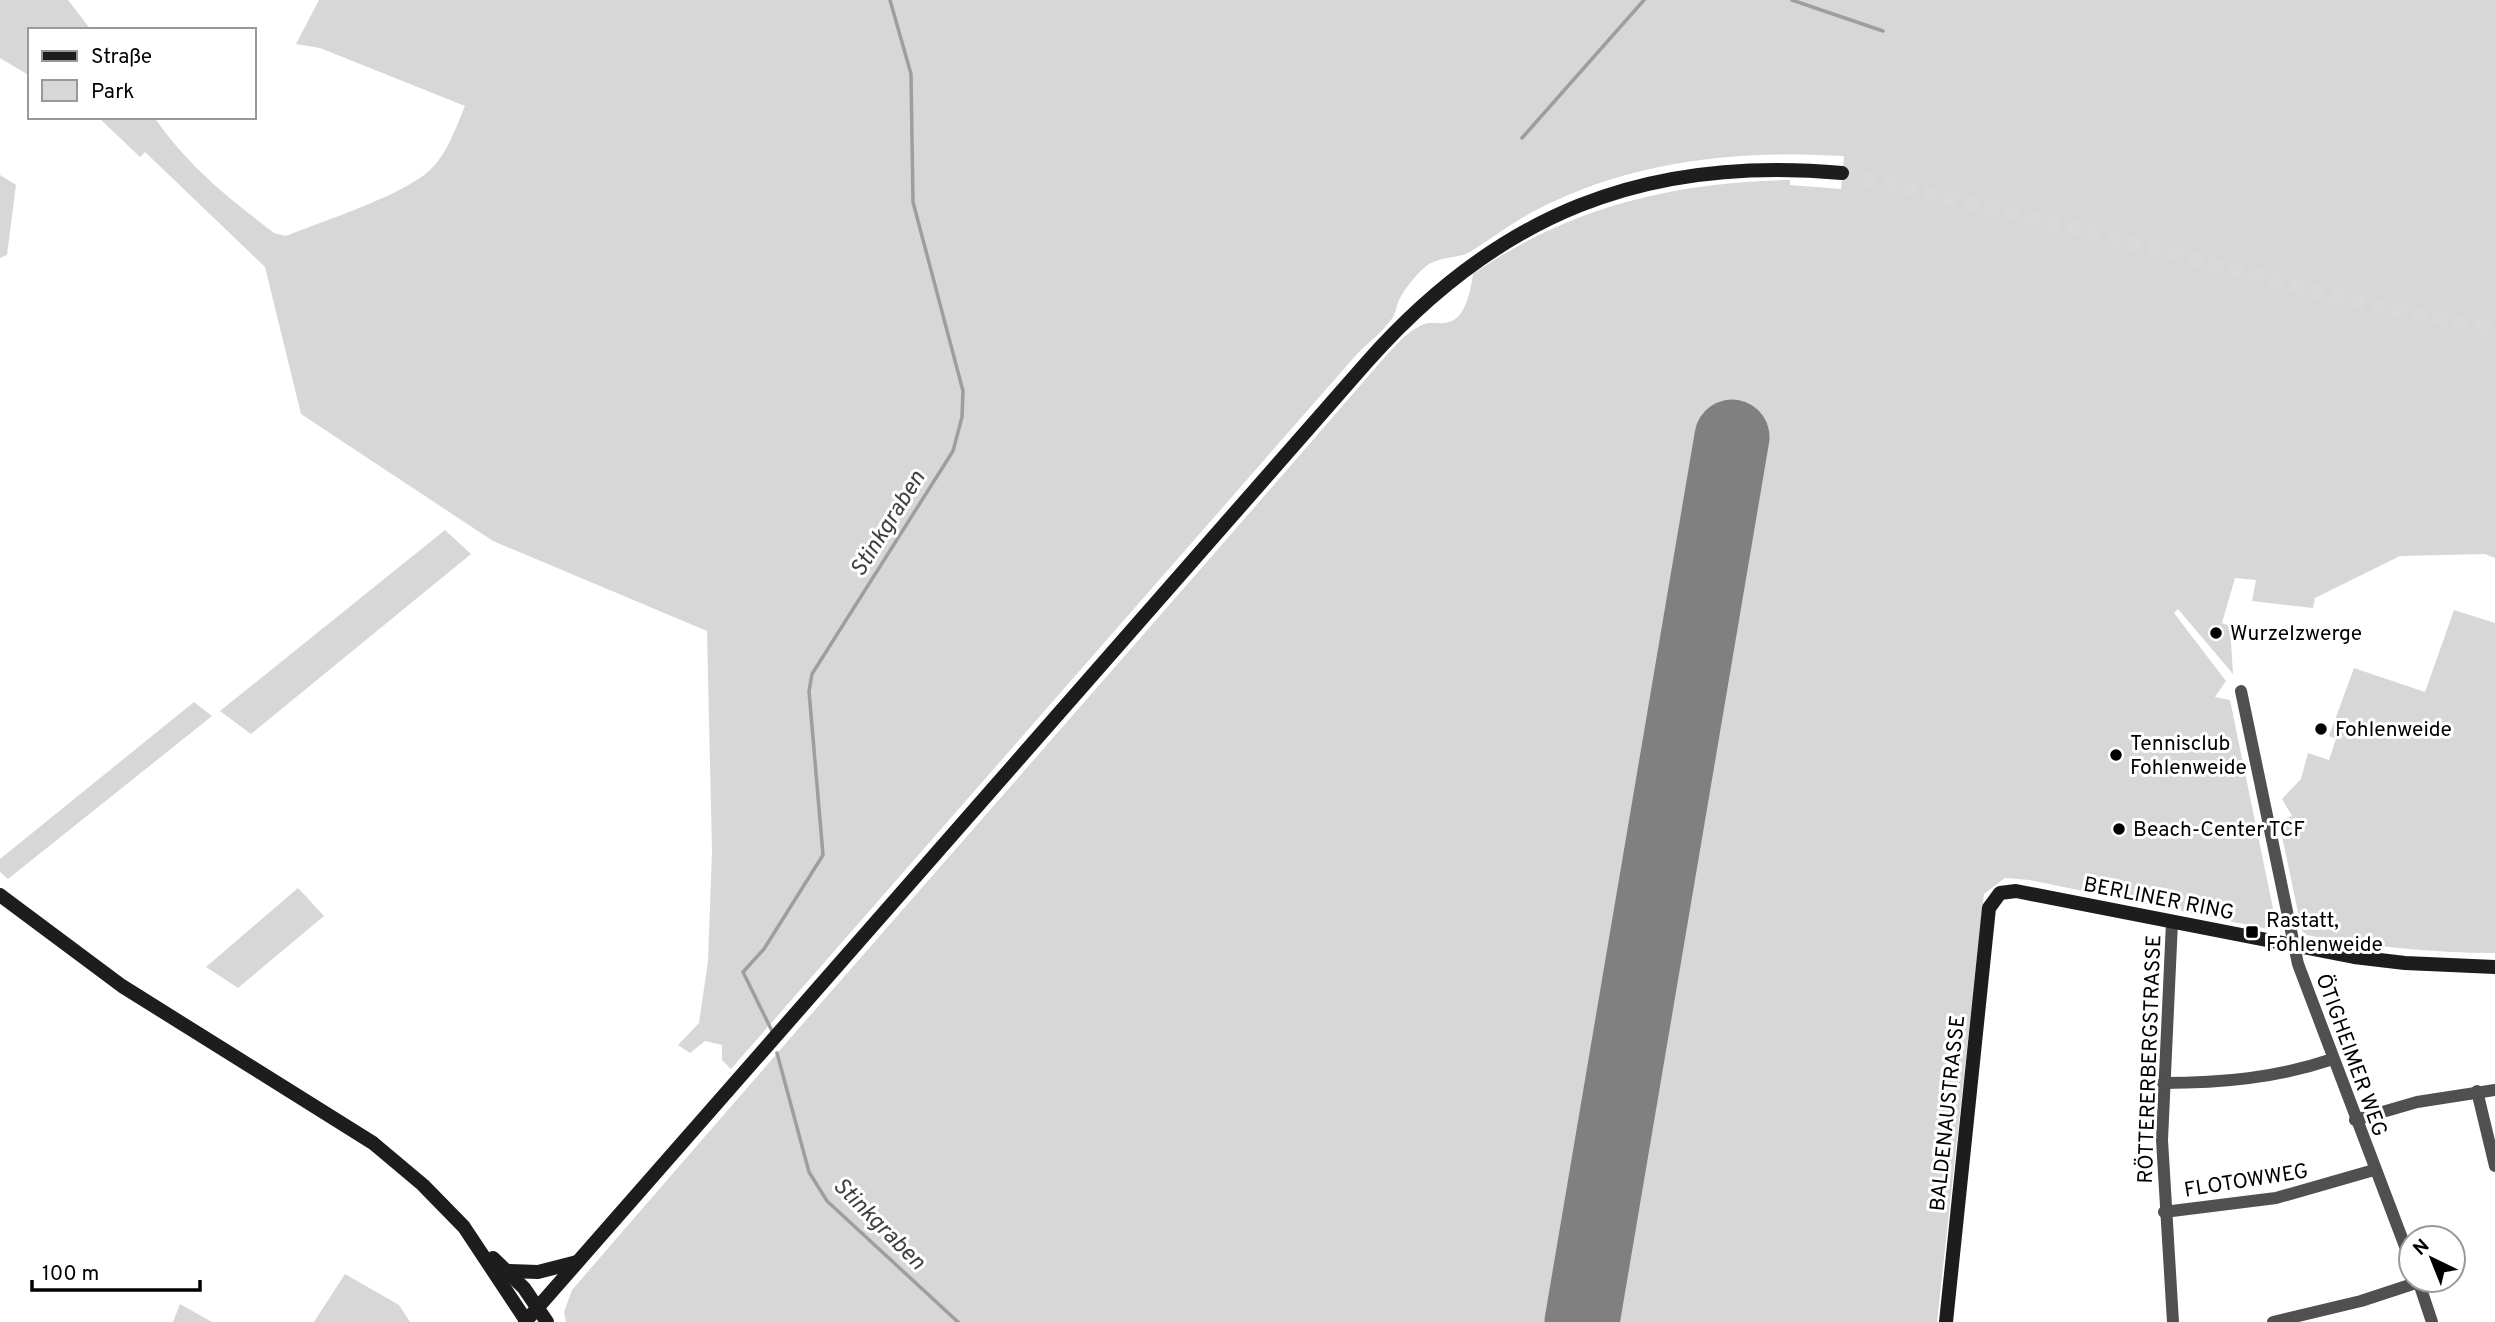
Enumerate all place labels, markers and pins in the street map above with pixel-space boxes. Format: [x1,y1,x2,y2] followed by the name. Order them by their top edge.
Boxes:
[2230,621,2362,648] place label: Wurzelzwerge
[2208,625,2224,641] marker: Wurzelzwerge
[2335,717,2452,744] place label: Fohlenweide
[2313,721,2329,737] marker: Fohlenweide
[2130,731,2247,782] place label: Tennisclub Fohlenweide
[2108,747,2124,763] marker: Tennisclub Fohlenweide
[2133,817,2305,844] place label: Beach-Center TCF
[2111,821,2127,837] marker: Beach-Center TCF
[2266,908,2383,959] place label: Rastatt, Fohlenweide
[2244,924,2260,940] marker: Rastatt, Fohlenweide

